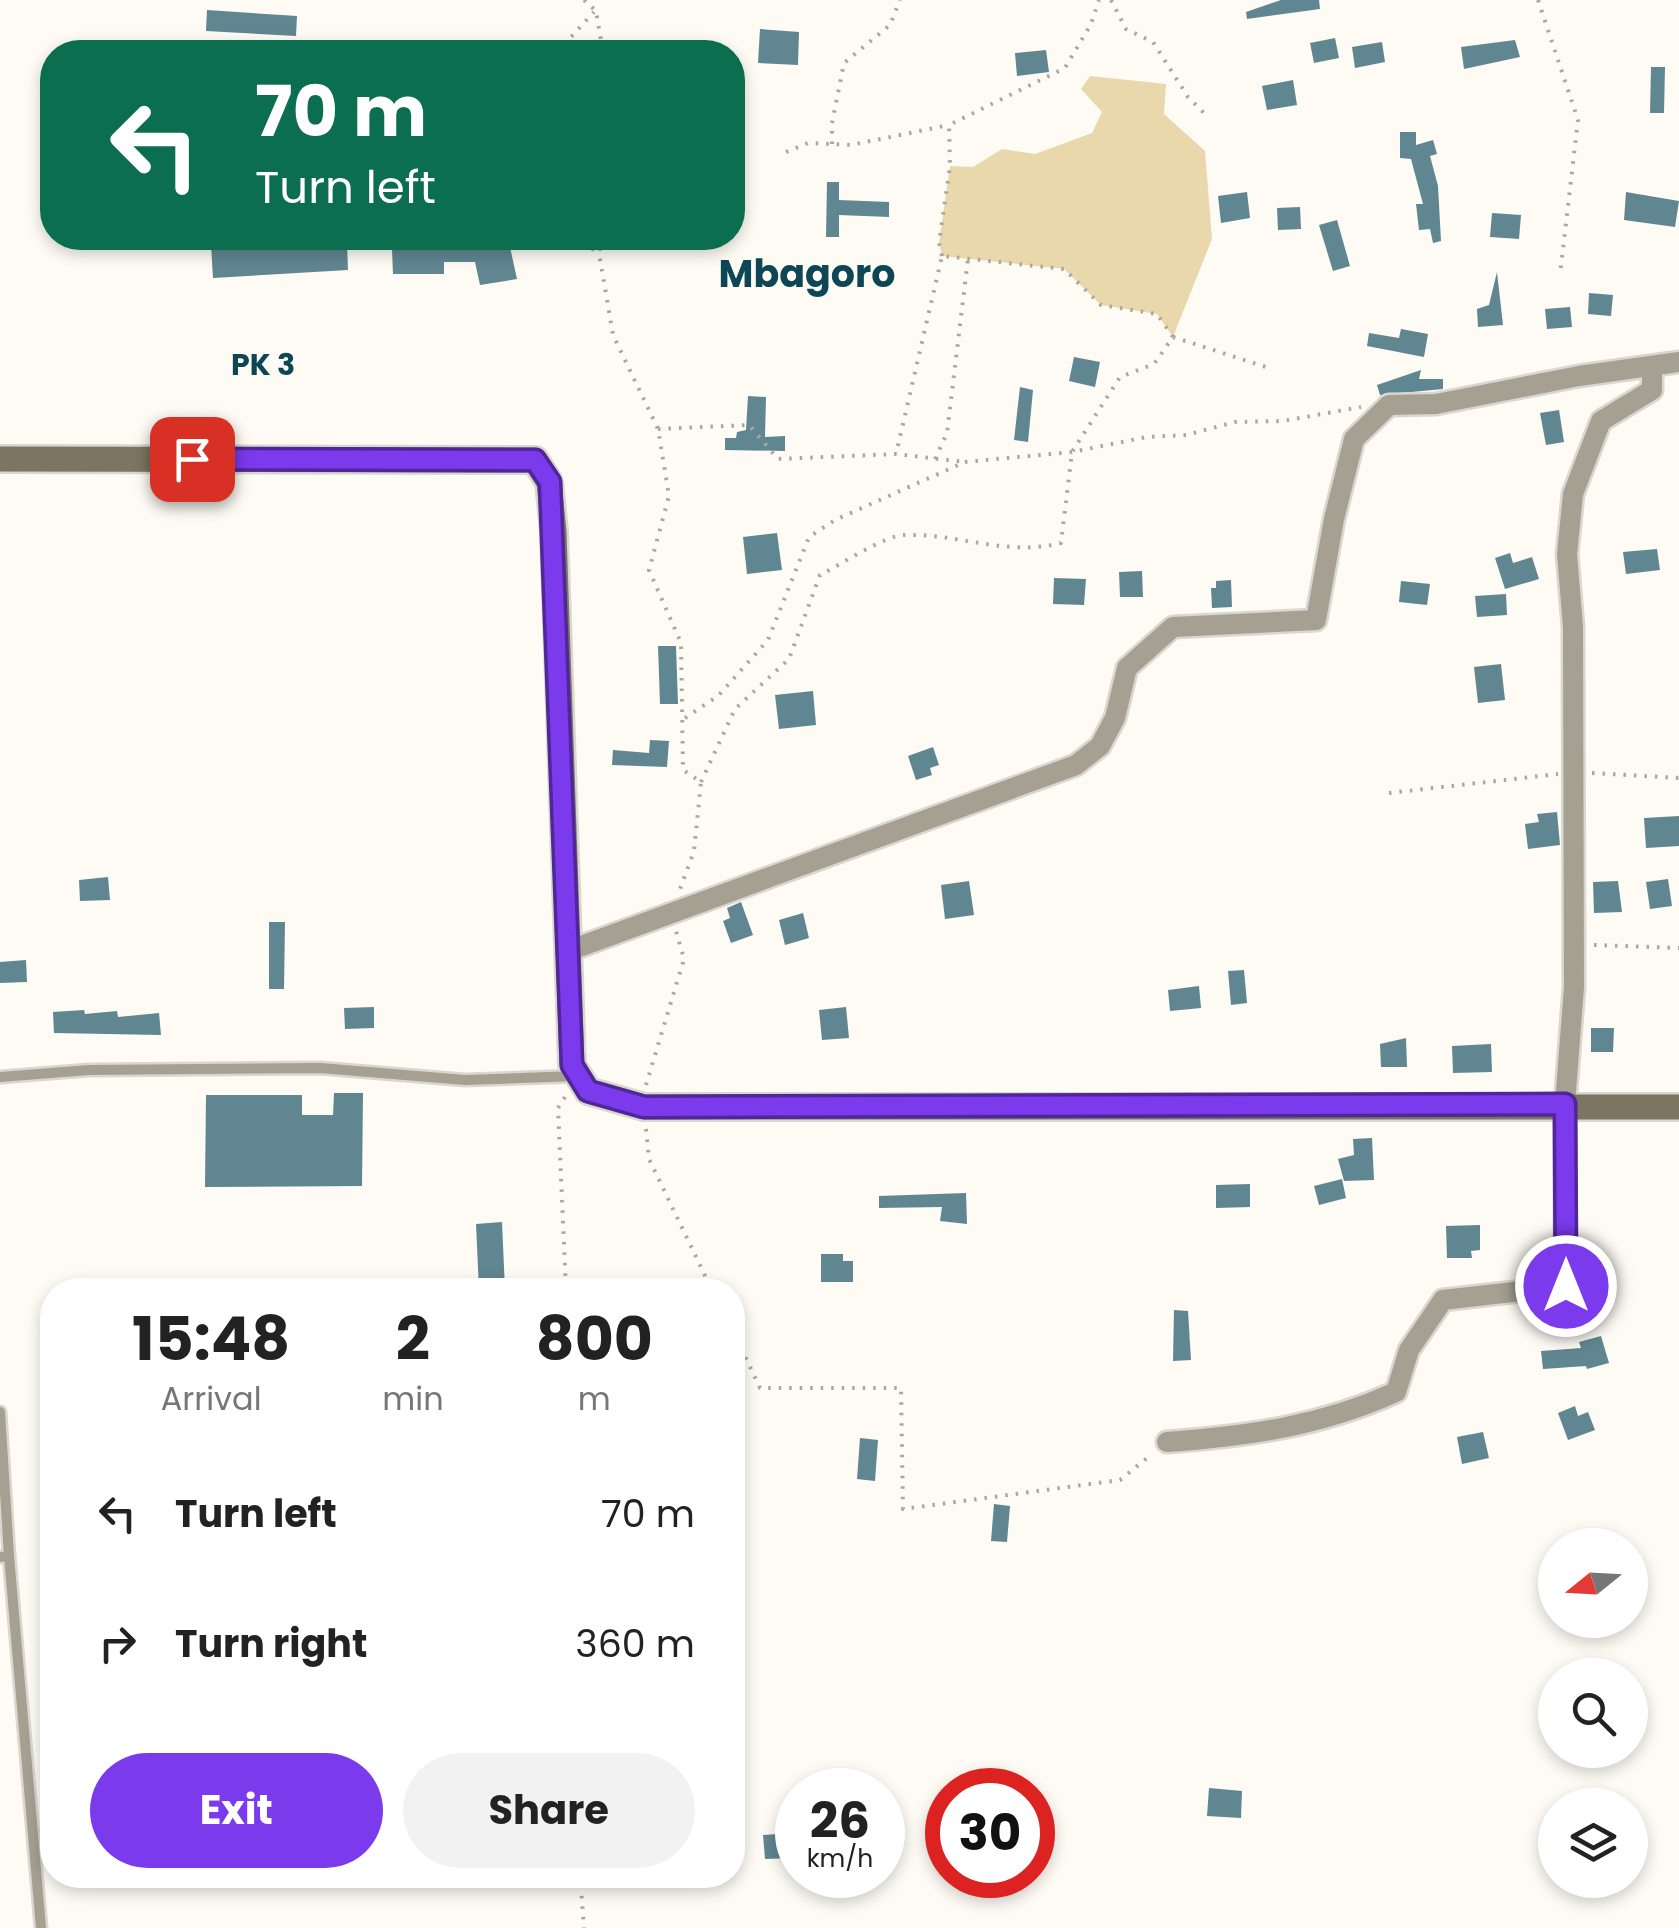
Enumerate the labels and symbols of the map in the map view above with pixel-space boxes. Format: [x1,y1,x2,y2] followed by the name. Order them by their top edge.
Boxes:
[719,247,895,300] district label: Mbagoro
[231,343,295,386] district label: PK 3
[150,417,235,502] pin
[1514,1234,1618,1338] position arrow
[1538,1528,1648,1638] north arrow
[925,1768,1055,1898] speed limit sign: 30

